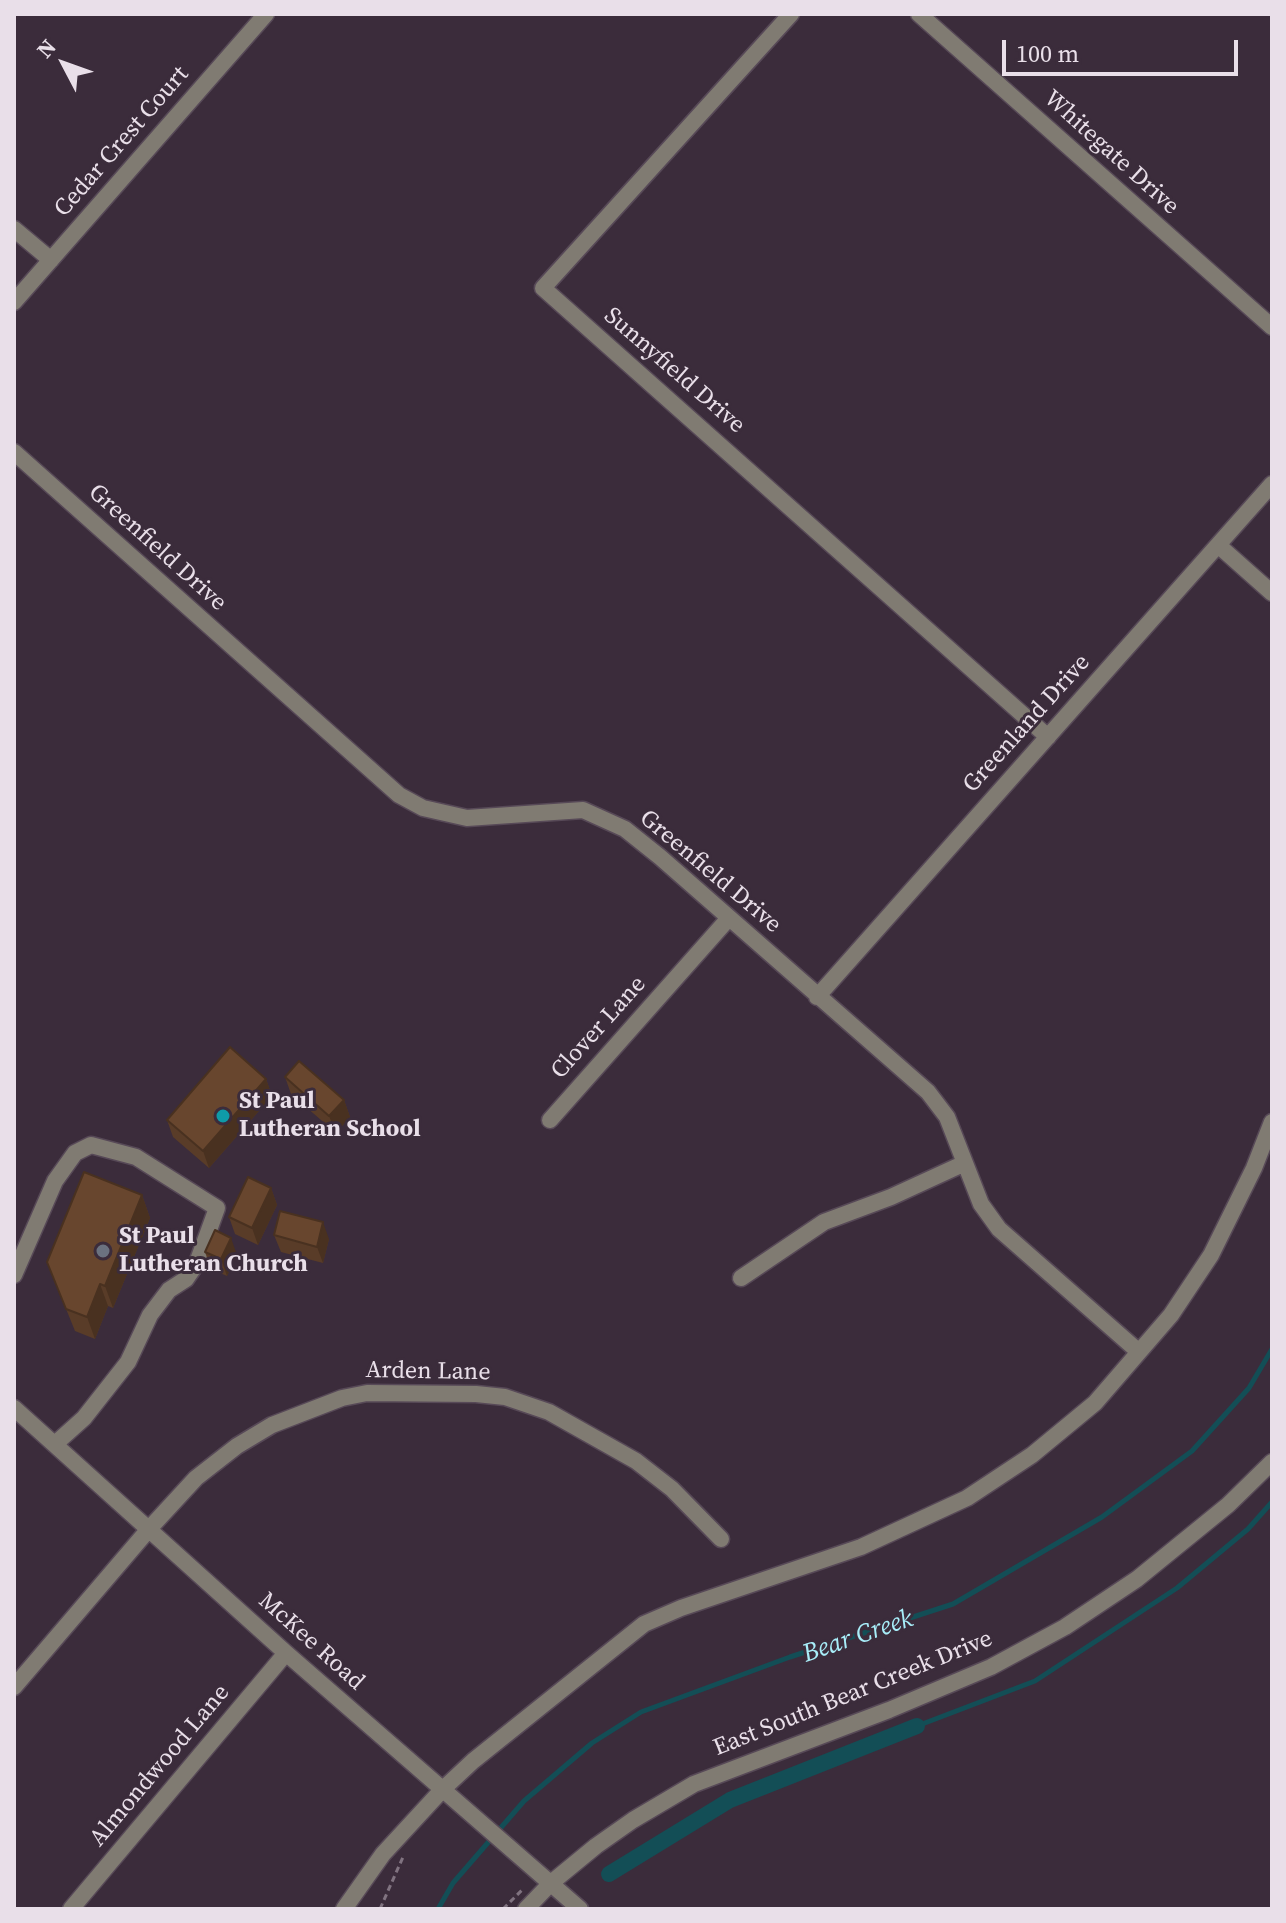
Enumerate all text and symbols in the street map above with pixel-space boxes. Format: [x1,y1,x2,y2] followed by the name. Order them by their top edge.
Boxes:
[24,24,104,104] north arrow
[1006,24,1242,74] scale bar
[29,32,62,64] text: N
[1016,37,1079,70] text: 100 m
[49,61,195,223] street label: Cedar Crest Court
[1037,85,1185,221] street label: Whitegate Drive
[598,302,750,440] street label: Sunnyfield Drive
[82,478,232,618] street label: Greenfield Drive
[957,649,1097,799] street label: Greenland Drive
[633,804,787,940] street label: Greenfield Drive
[545,971,653,1085] street label: Clover Lane
[239,1088,421,1144] place label: St Paul Lutheran School
[214,1107,232,1125] marker: St Paul Lutheran School
[119,1223,308,1279] place label: St Paul Lutheran Church
[94,1242,112,1260] marker: St Paul Lutheran Church
[365,1357,491,1387] street label: Arden Lane
[252,1587,370,1697] street label: McKee Road
[799,1604,917,1670] water label: Bear Creek
[709,1625,997,1763] street label: East South Bear Creek Drive
[84,1679,236,1853] street label: Almondwood Lane

